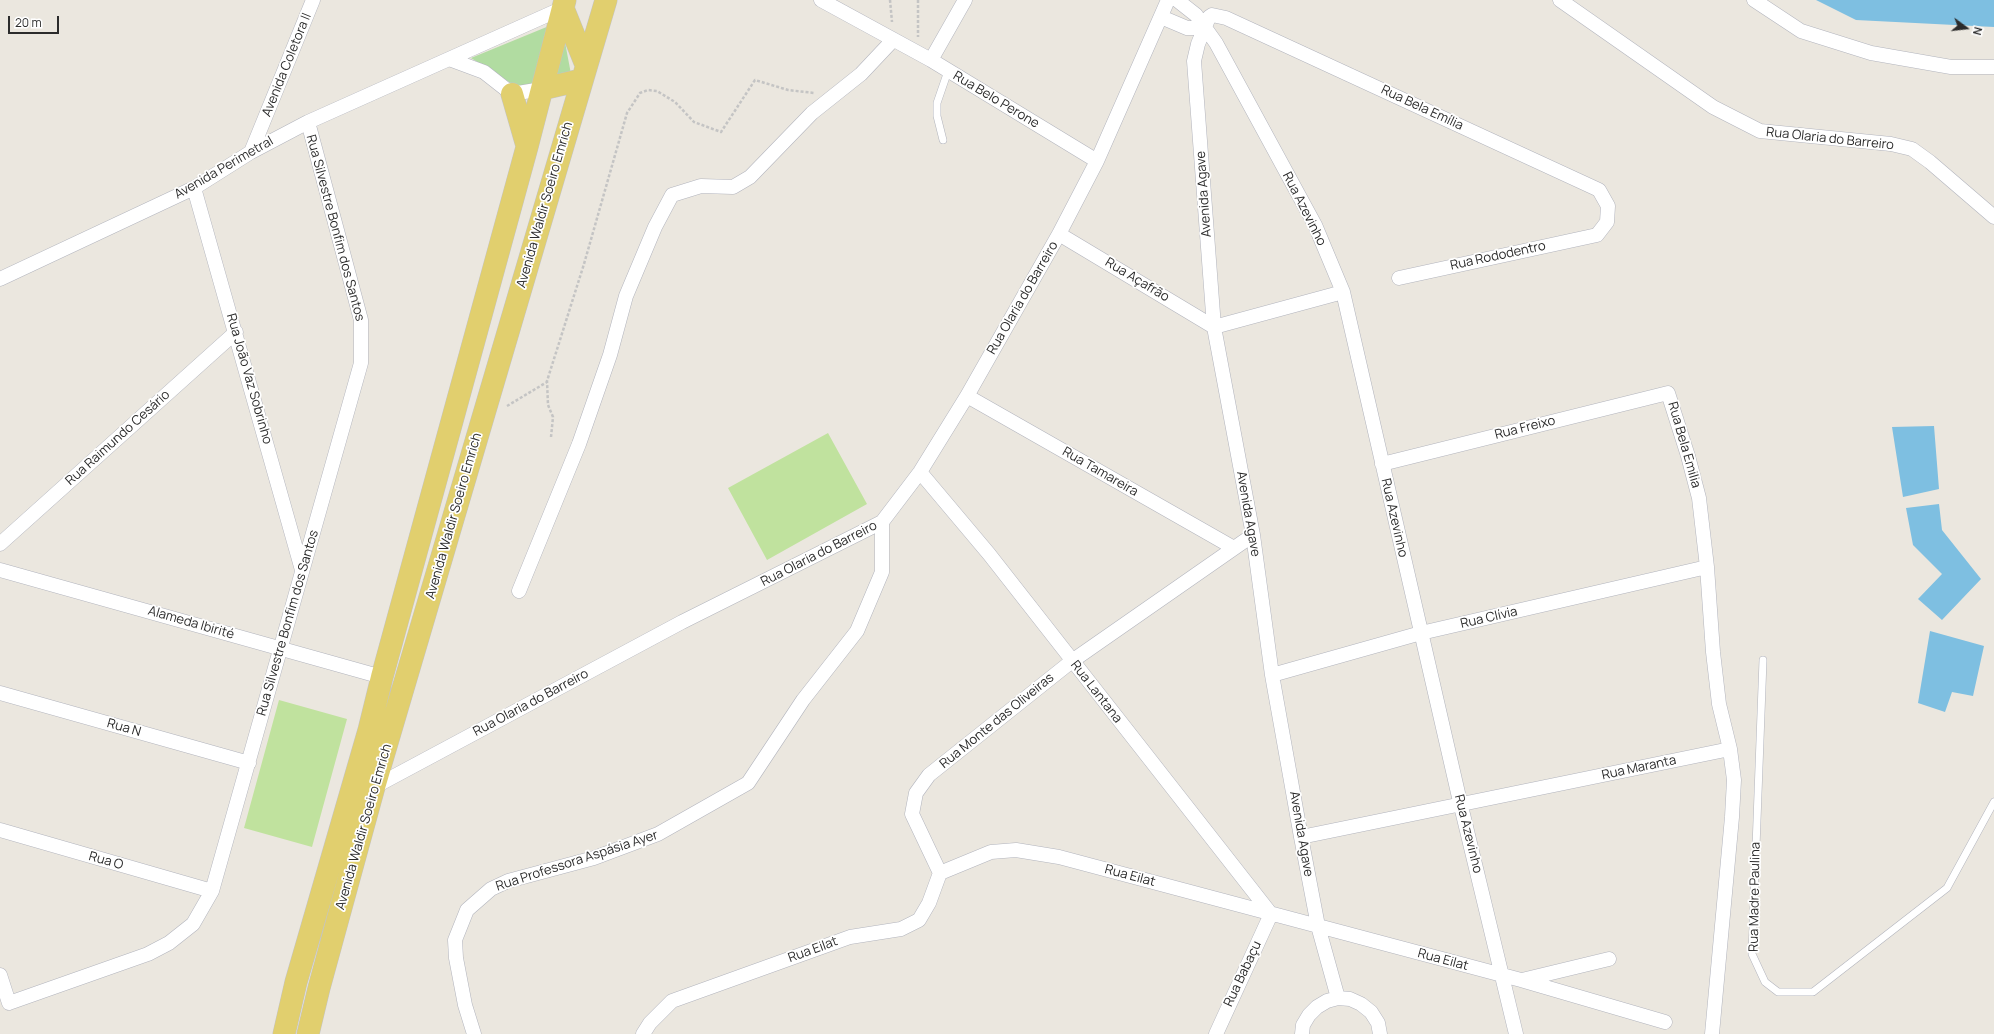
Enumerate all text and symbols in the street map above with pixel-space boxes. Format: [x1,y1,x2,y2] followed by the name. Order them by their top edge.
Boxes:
[10,8,61,34] scale bar
[1946,8,1986,48] north arrow
[259,11,315,119] street label: Avenida Coletora II
[15,14,42,31] text: 20 m
[1970,25,1986,37] text: N
[950,68,1042,132] street label: Rua Belo Perone
[1378,82,1466,134] street label: Rua Bela Emília
[514,120,576,290] street label: Avenida Waldir Soeiro Emrich
[1765,125,1895,153] street label: Rua Olaria do Barreiro
[172,133,276,203] street label: Avenida Perimetral
[303,133,367,323] street label: Rua Silvestre Bonfim dos Santos
[1193,150,1215,238] street label: Avenida Agave
[1279,170,1329,248] street label: Rua Azevinho
[1449,238,1547,274] street label: Rua Rododentro
[984,239,1062,357] street label: Rua Olaria do Barreiro
[1102,255,1172,305] street label: Rua Açafrão
[223,312,275,446] street label: Rua João Vaz Sobrinho
[63,387,173,489] street label: Rua Raimundo Cesário
[1664,400,1704,490] street label: Rua Bela Emilia
[1493,413,1557,443] street label: Rua Freixo
[423,431,485,601] street label: Avenida Waldir Soeiro Emrich
[1059,444,1141,500] street label: Rua Tamareira
[1233,470,1263,558] street label: Avenida Agave
[1377,477,1411,559] street label: Rua Azevinho
[758,518,880,590] street label: Rua Olaria do Barreiro
[254,528,322,718] street label: Rua Silvestre Bonfim dos Santos
[146,603,236,643] street label: Alameda Ibirité
[1459,604,1519,632] street label: Rua Clívia
[1067,658,1125,726] street label: Rua Lantana
[471,666,591,740] street label: Rua Olaria do Barreiro
[937,670,1057,772] street label: Rua Monte das Oliveiras
[105,716,143,740] street label: Rua N
[333,742,395,912] street label: Avenida Waldir Soeiro Emrich
[1600,753,1678,783] street label: Rua Maranta
[1286,790,1316,878] street label: Avenida Agave
[1451,793,1485,875] street label: Rua Azevinho
[494,827,660,895] street label: Rua Professora Aspásia Ayer
[1746,842,1764,952] street label: Rua Madre Paulina
[87,849,125,873] street label: Rua O
[1103,862,1157,890] street label: Rua Eilat
[786,934,840,966] street label: Rua Eilat
[1221,939,1265,1009] street label: Rua Babaçu
[1416,946,1470,974] street label: Rua Eilat

